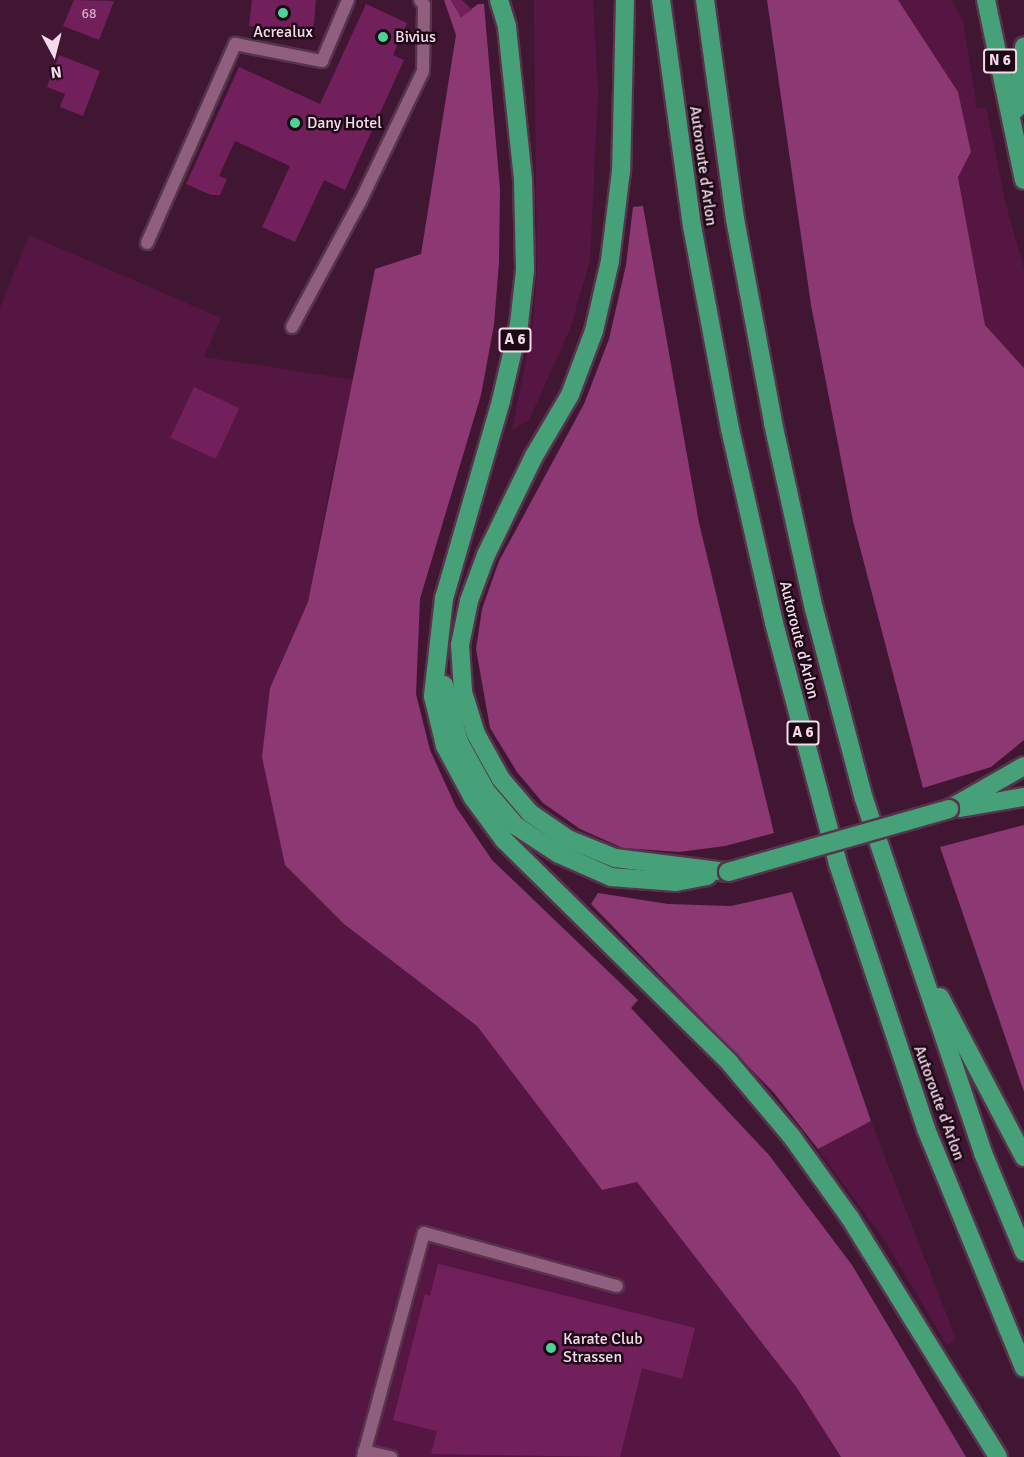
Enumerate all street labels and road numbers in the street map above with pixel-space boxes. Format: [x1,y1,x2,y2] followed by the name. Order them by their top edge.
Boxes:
[982,49,1018,73] road number: N 6
[685,105,721,227] street label: Autoroute d'Arlon
[498,328,532,352] road number: A 6
[775,579,823,701] street label: Autoroute d'Arlon
[786,721,820,745] road number: A 6
[909,1043,969,1163] street label: Autoroute d'Arlon

